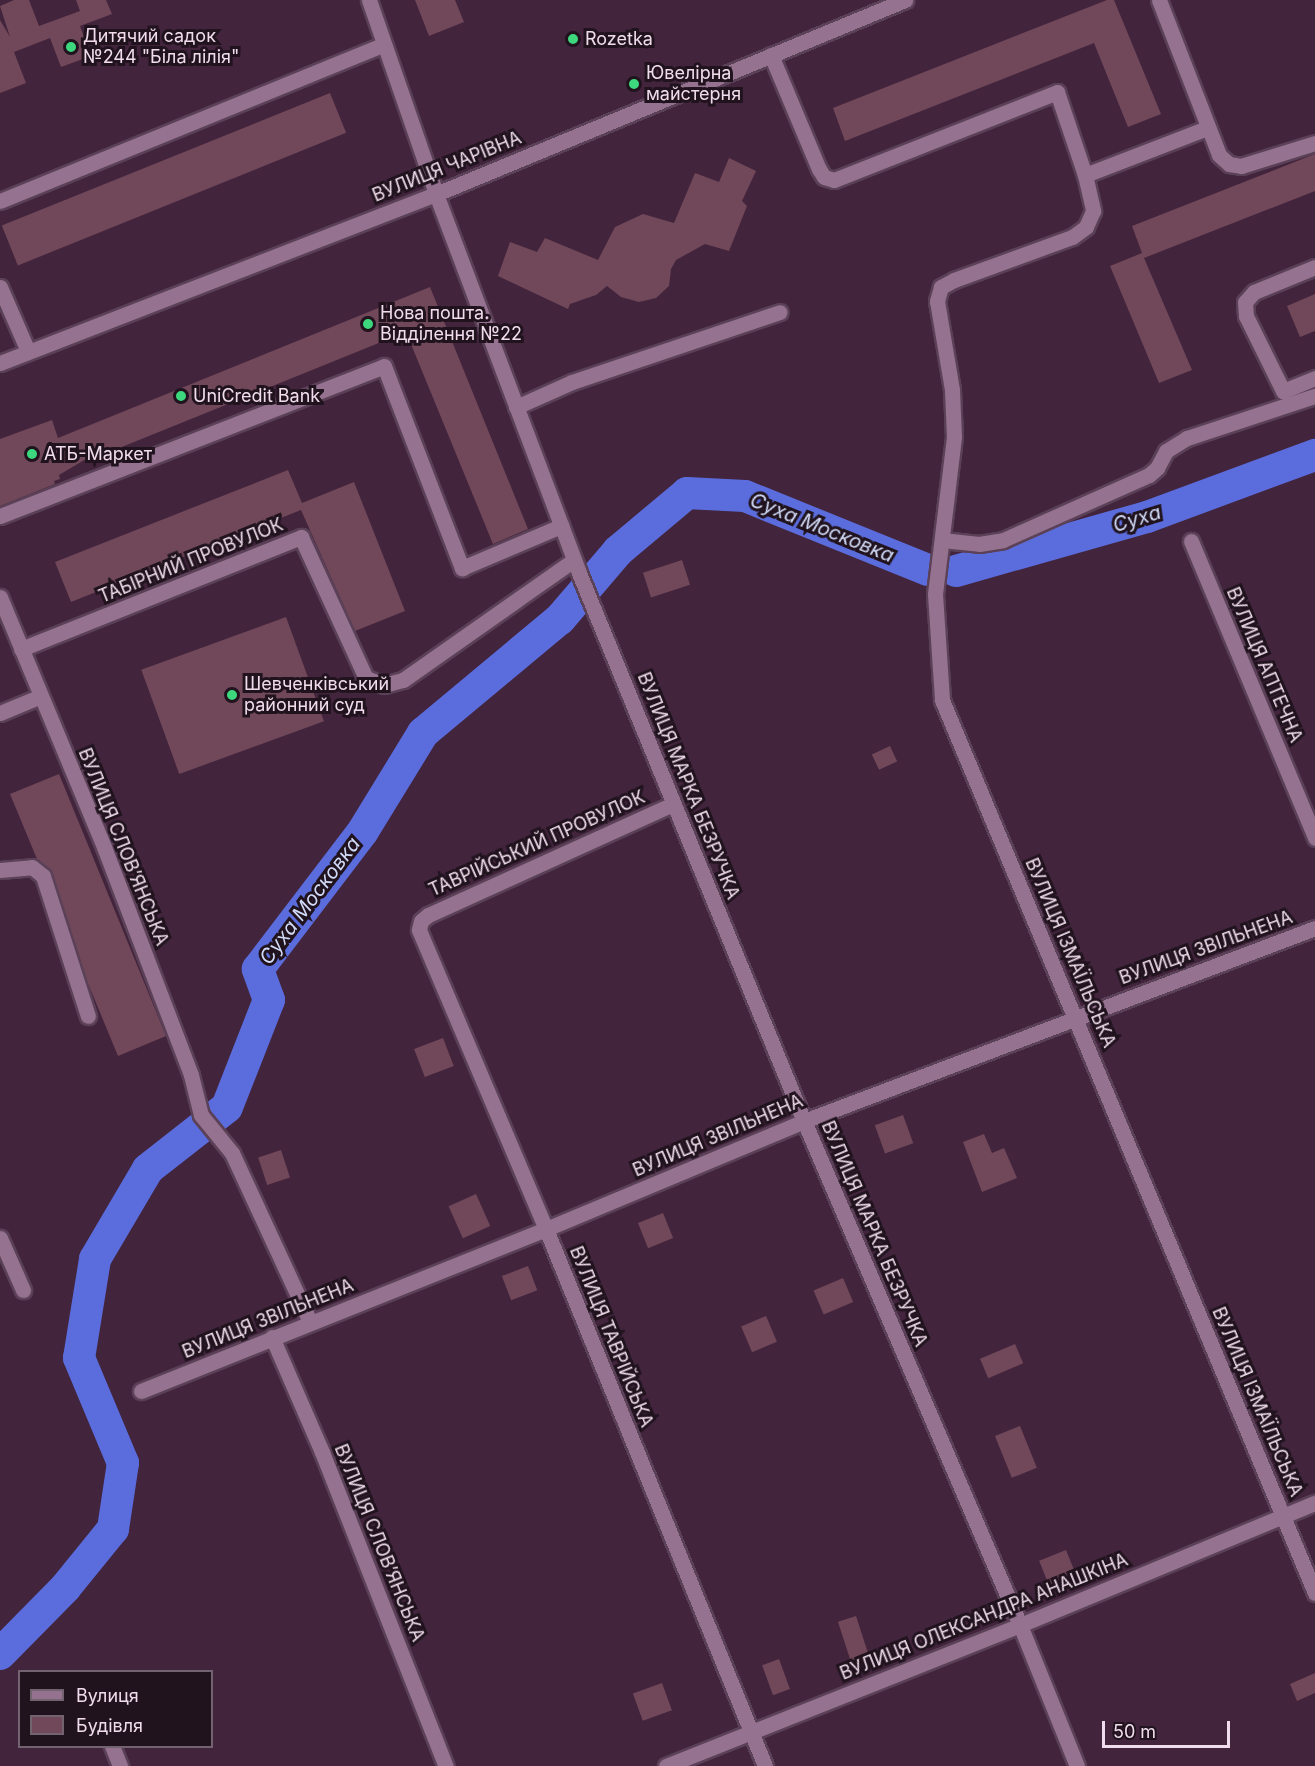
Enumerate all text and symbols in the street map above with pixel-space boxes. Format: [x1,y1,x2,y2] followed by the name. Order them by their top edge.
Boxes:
[83,26,239,68] place label: Дитячий садок №244 "Біла лілія"
[585,28,653,50] place label: Rozetka
[566,32,580,46] marker: Rozetka
[64,40,78,54] marker: Дитячий садок №244 "Біла лілія"
[646,63,741,106] place label: Ювелірна майстерня
[627,77,641,91] marker: Ювелірна майстерня
[369,127,525,207] street label: ВУЛИЦЯ ЧАРІВНА
[380,303,522,346] place label: Нова пошта. Відділення №22
[361,317,375,331] marker: Нова пошта. Відділення №22
[193,385,320,407] place label: UniCredit Bank
[174,389,188,403] marker: UniCredit Bank
[44,443,152,465] place label: АТБ-Маркет
[25,447,39,461] marker: АТБ-Маркет
[747,488,897,568] water label: Суха Московка
[1110,500,1164,538] water label: Суха
[96,514,286,608] street label: ТАБІРНИЙ ПРОВУЛОК
[1222,584,1306,746] street label: ВУЛИЦЯ АПТЕЧНА
[632,669,744,903] street label: ВУЛИЦЯ МАРКА БЕЗРУЧКА
[244,674,389,716] place label: Шевченківський районний суд
[225,688,239,702] marker: Шевченківський районний суд
[73,745,173,949] street label: ВУЛИЦЯ СЛОВ’ЯНСЬКА
[426,786,648,902] street label: ТАВРІЙСЬКИЙ ПРОВУЛОК
[254,833,366,969] water label: Суха Московка
[1020,855,1120,1051] street label: ВУЛИЦЯ ІЗМАЇЛЬСЬКА
[1117,907,1295,989] street label: ВУЛИЦЯ ЗВІЛЬНЕНА
[630,1090,806,1182] street label: ВУЛИЦЯ ЗВІЛЬНЕНА
[817,1118,931,1350] street label: ВУЛИЦЯ МАРКА БЕЗРУЧКА
[565,1243,657,1431] street label: ВУЛИЦЯ ТАВРІЙСЬКА
[179,1275,357,1363] street label: ВУЛИЦЯ ЗВІЛЬНЕНА
[1207,1304,1307,1500] street label: ВУЛИЦЯ ІЗМАЇЛЬСЬКА
[329,1441,429,1645] street label: ВУЛИЦЯ СЛОВ’ЯНСЬКА
[837,1549,1131,1685] street label: ВУЛИЦЯ ОЛЕКСАНДРА АНАШКІНА
[18,1670,213,1748] legend
[76,1685,139,1706] text: Вулиця
[1105,1709,1232,1747] scale bar
[76,1715,143,1736] text: Будівля
[1113,1721,1156,1742] text: 50 m

